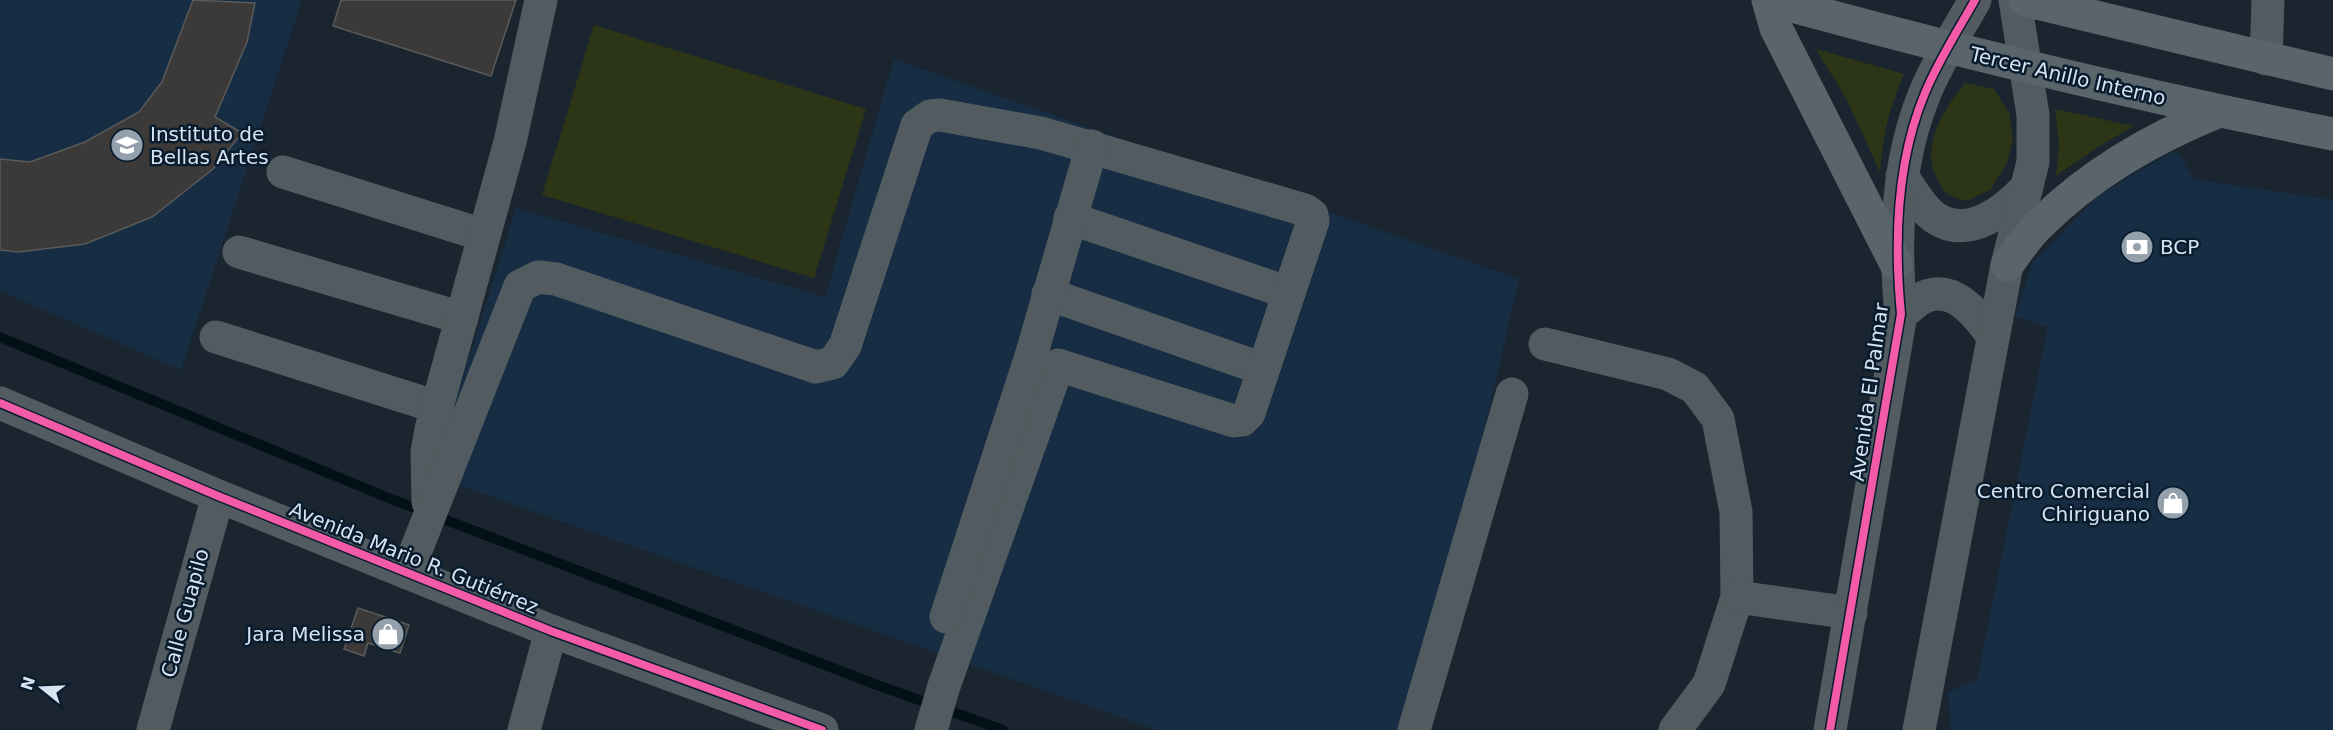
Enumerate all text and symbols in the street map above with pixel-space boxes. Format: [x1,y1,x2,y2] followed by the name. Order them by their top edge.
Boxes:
[1967,42,2168,110] street label: Tercer Anillo Interno
[150,122,269,169] place label: Instituto de Bellas Artes
[109,127,145,163] school or university icon: Instituto de Bellas Artes
[2119,229,2155,265] bank icon: BCP
[2160,235,2199,259] place label: BCP
[1845,301,1893,483] street label: Avenida El Palmar
[1977,479,2150,526] place label: Centro Comercial Chiriguano
[2155,485,2191,521] shop icon: Centro Comercial Chiriguano
[286,497,542,619] street label: Avenida Mario R. Gutiérrez
[156,546,214,680] street label: Calle Guapilo
[370,616,406,652] shop icon: Jara Melissa
[244,622,365,646] place label: Jara Melissa
[12,658,72,718] north arrow
[17,674,39,693] text: N

